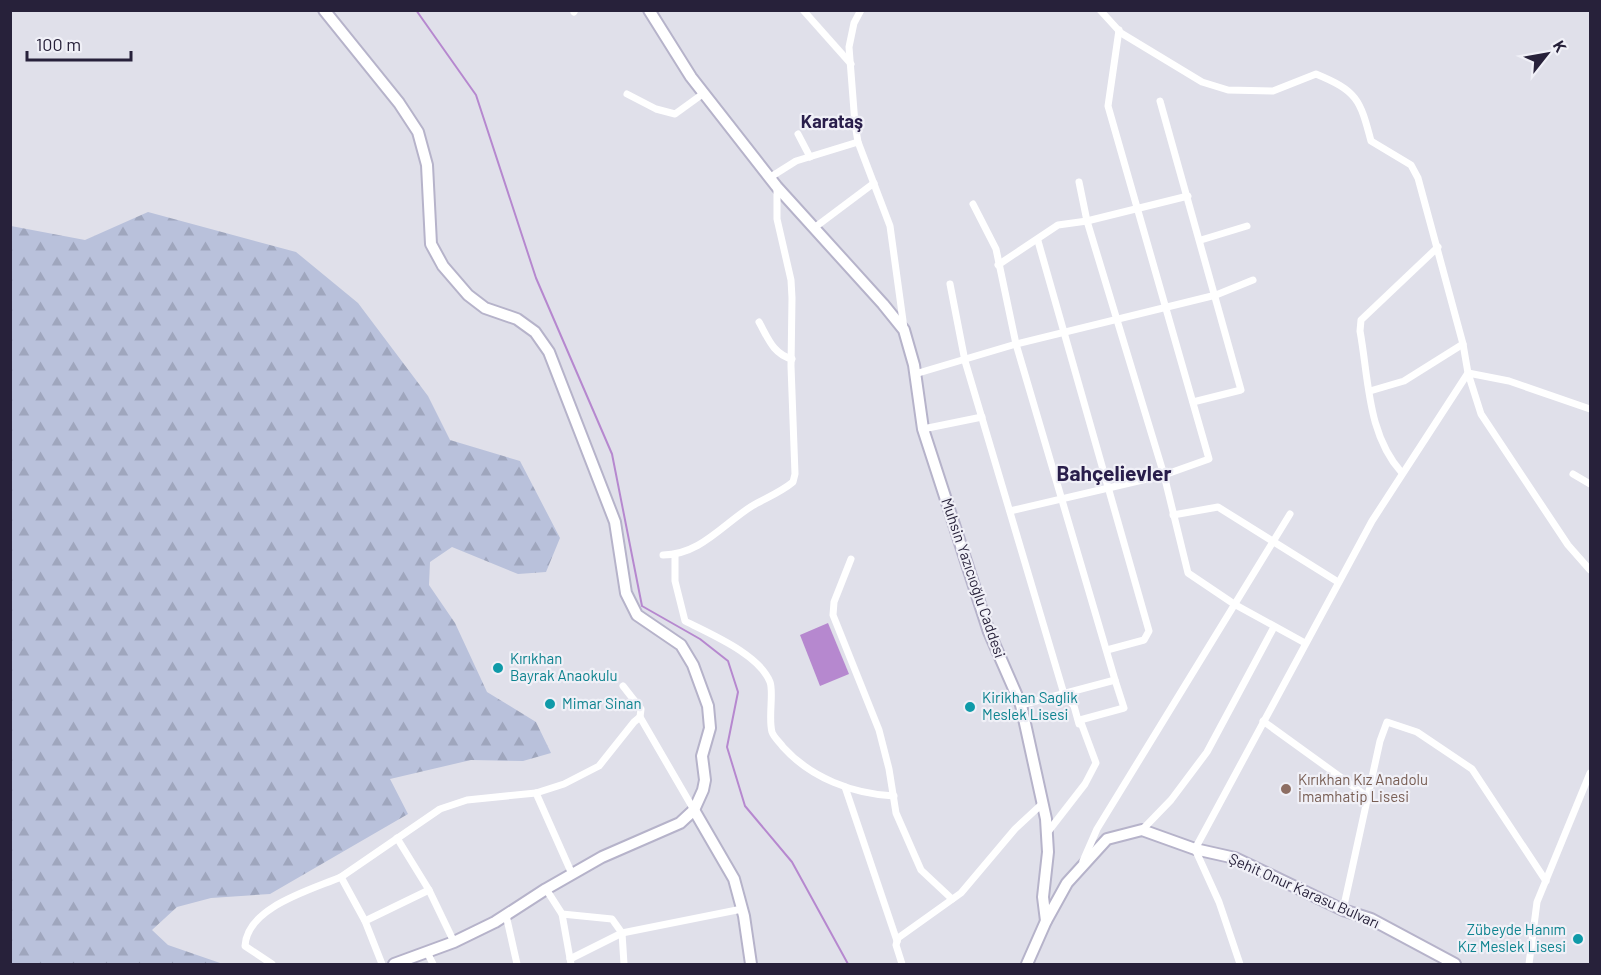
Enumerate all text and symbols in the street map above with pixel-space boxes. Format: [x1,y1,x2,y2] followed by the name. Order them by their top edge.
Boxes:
[27,24,130,62] scale bar
[1517,24,1577,84] north arrow
[36,33,81,55] text: 100 m
[1550,37,1571,55] text: K
[801,110,863,132] district label: Karataş
[1056,460,1172,485] district label: Bahçelievler
[938,495,1010,660] street label: Muhsin Yazıcıoğlu Caddesi
[510,649,618,684] place label: Kırıkhan Bayrak Anaokulu
[491,661,505,675] marker: Kırıkhan Bayrak Anaokulu
[982,688,1078,723] place label: Kirikhan Saglik Meslek Lisesi
[562,694,642,712] place label: Mimar Sinan
[543,697,557,711] marker: Mimar Sinan
[963,700,977,714] marker: Kirikhan Saglik Meslek Lisesi
[1298,770,1428,805] place label: Kırıkhan Kız Anadolu İmamhatip Lisesi
[1279,782,1293,796] marker: Kırıkhan Kız Anadolu İmamhatip Lisesi
[1226,849,1383,931] street label: Şehit Onur Karasu Bulvarı
[1458,920,1566,955] place label: Zübeyde Hanım Kız Meslek Lisesi
[1571,932,1585,946] marker: Zübeyde Hanım Kız Meslek Lisesi

